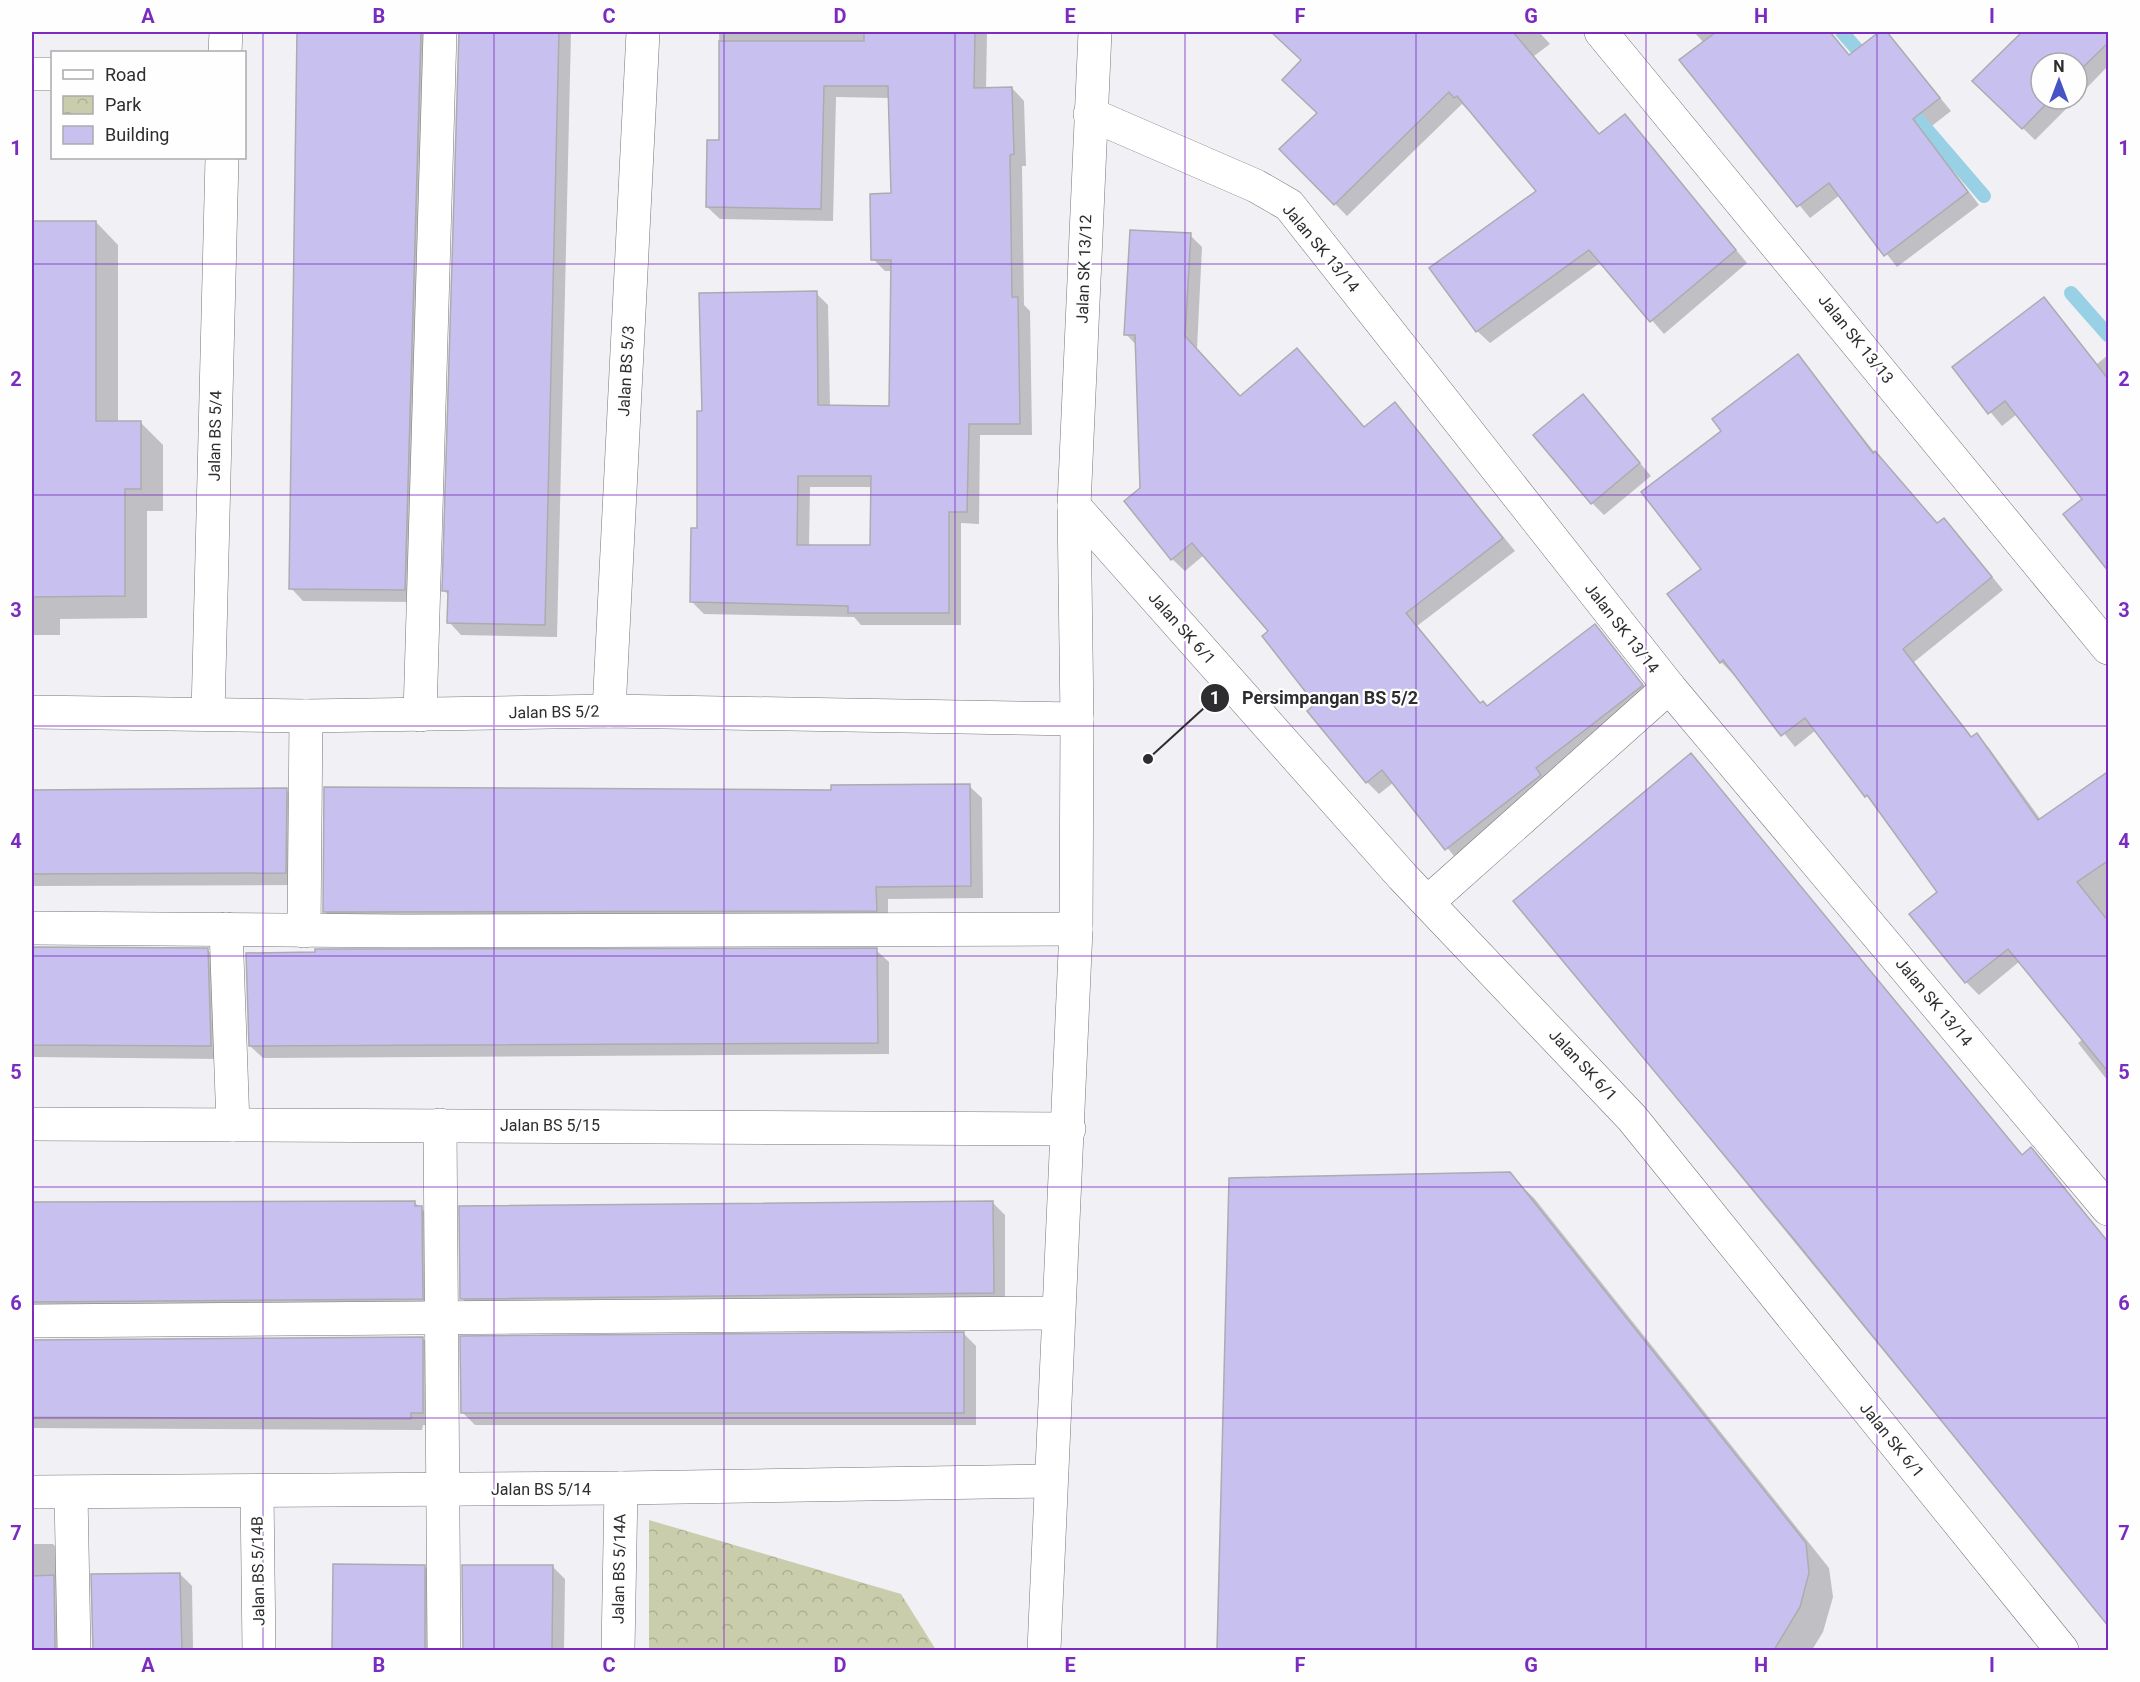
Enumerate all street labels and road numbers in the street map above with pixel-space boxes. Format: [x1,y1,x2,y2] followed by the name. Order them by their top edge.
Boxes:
[1279,200,1363,296] street label: Jalan SK 13/14
[1073,214,1095,324] street label: Jalan SK 13/12
[1814,291,1898,387] street label: Jalan SK 13/13
[614,325,638,417] street label: Jalan BS 5/3
[205,390,225,482] street label: Jalan BS 5/4
[1581,579,1663,677] street label: Jalan SK 13/14
[1144,588,1220,668] street label: Jalan SK 6/1
[508,702,600,722] street label: Jalan BS 5/2
[1892,954,1976,1050] street label: Jalan SK 13/14
[1545,1025,1621,1105] street label: Jalan SK 6/1
[500,1116,600,1135] street label: Jalan BS 5/15
[1856,1399,1928,1481] street label: Jalan SK 6/1
[491,1480,591,1499] street label: Jalan BS 5/14
[609,1513,629,1624] street label: Jalan BS 5/14A
[248,1516,268,1626] street label: Jalan BS 5/14B

